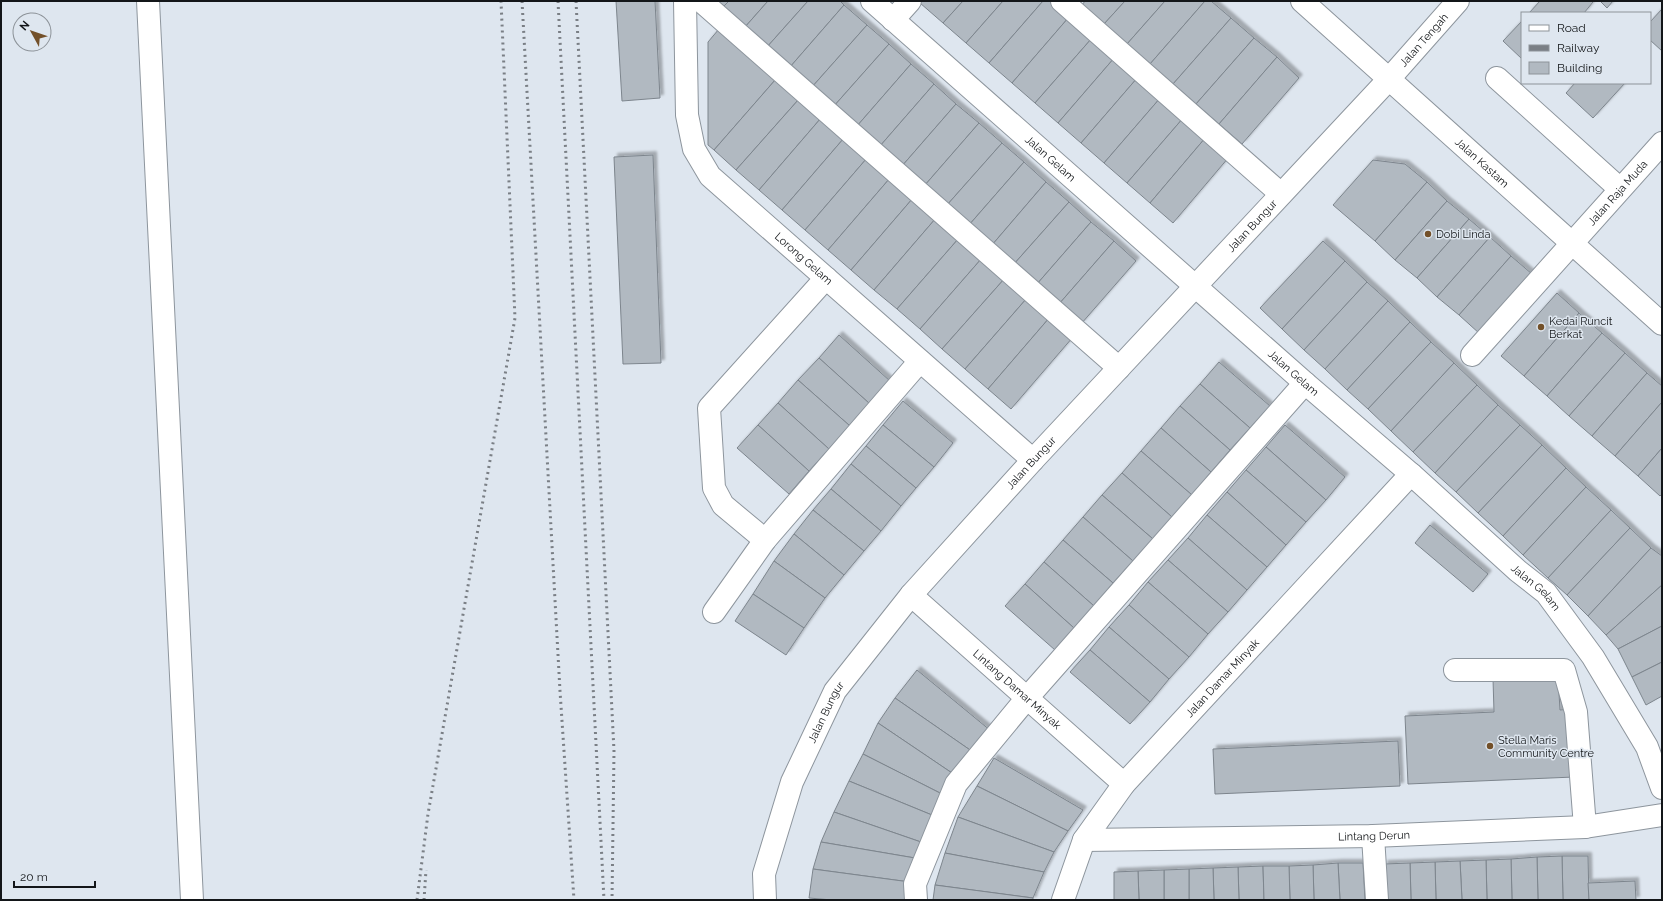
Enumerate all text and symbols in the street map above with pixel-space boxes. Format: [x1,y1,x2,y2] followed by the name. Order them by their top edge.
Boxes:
[1397,11,1451,69] street label: Jalan Tengah
[12,12,52,52] north arrow
[1521,12,1651,84] legend
[17,18,32,33] text: N
[1557,21,1586,35] text: Road
[1557,41,1600,55] text: Railway
[1557,61,1603,75] text: Building
[1023,133,1078,184] street label: Jalan Gelam
[1453,135,1512,190] street label: Jalan Kastam
[1585,157,1650,228] street label: Jalan Raja Muda
[1224,197,1280,255] street label: Jalan Bungur
[1436,228,1490,241] place label: Dobi Linda
[1423,229,1433,239] marker: Dobi Linda
[772,230,835,287] street label: Lorong Gelam
[1549,315,1613,341] place label: Kedai Runcit Berkat
[1536,322,1546,332] marker: Kedai Runcit Berkat
[1266,347,1321,398] street label: Jalan Gelam
[1004,433,1058,492] street label: Jalan Bungur
[1508,561,1563,613] street label: Jalan Gelam
[1183,636,1262,720] street label: Jalan Damar Minyak
[971,647,1064,732] street label: Lintang Damar Minyak
[805,679,847,745] street label: Jalan Bungur
[1498,734,1595,760] place label: Stella Maris Community Centre
[1485,741,1495,751] marker: Stella Maris Community Centre
[1338,828,1410,843] street label: Lintang Derun
[14,863,95,889] scale bar
[20,870,48,884] text: 20 m

